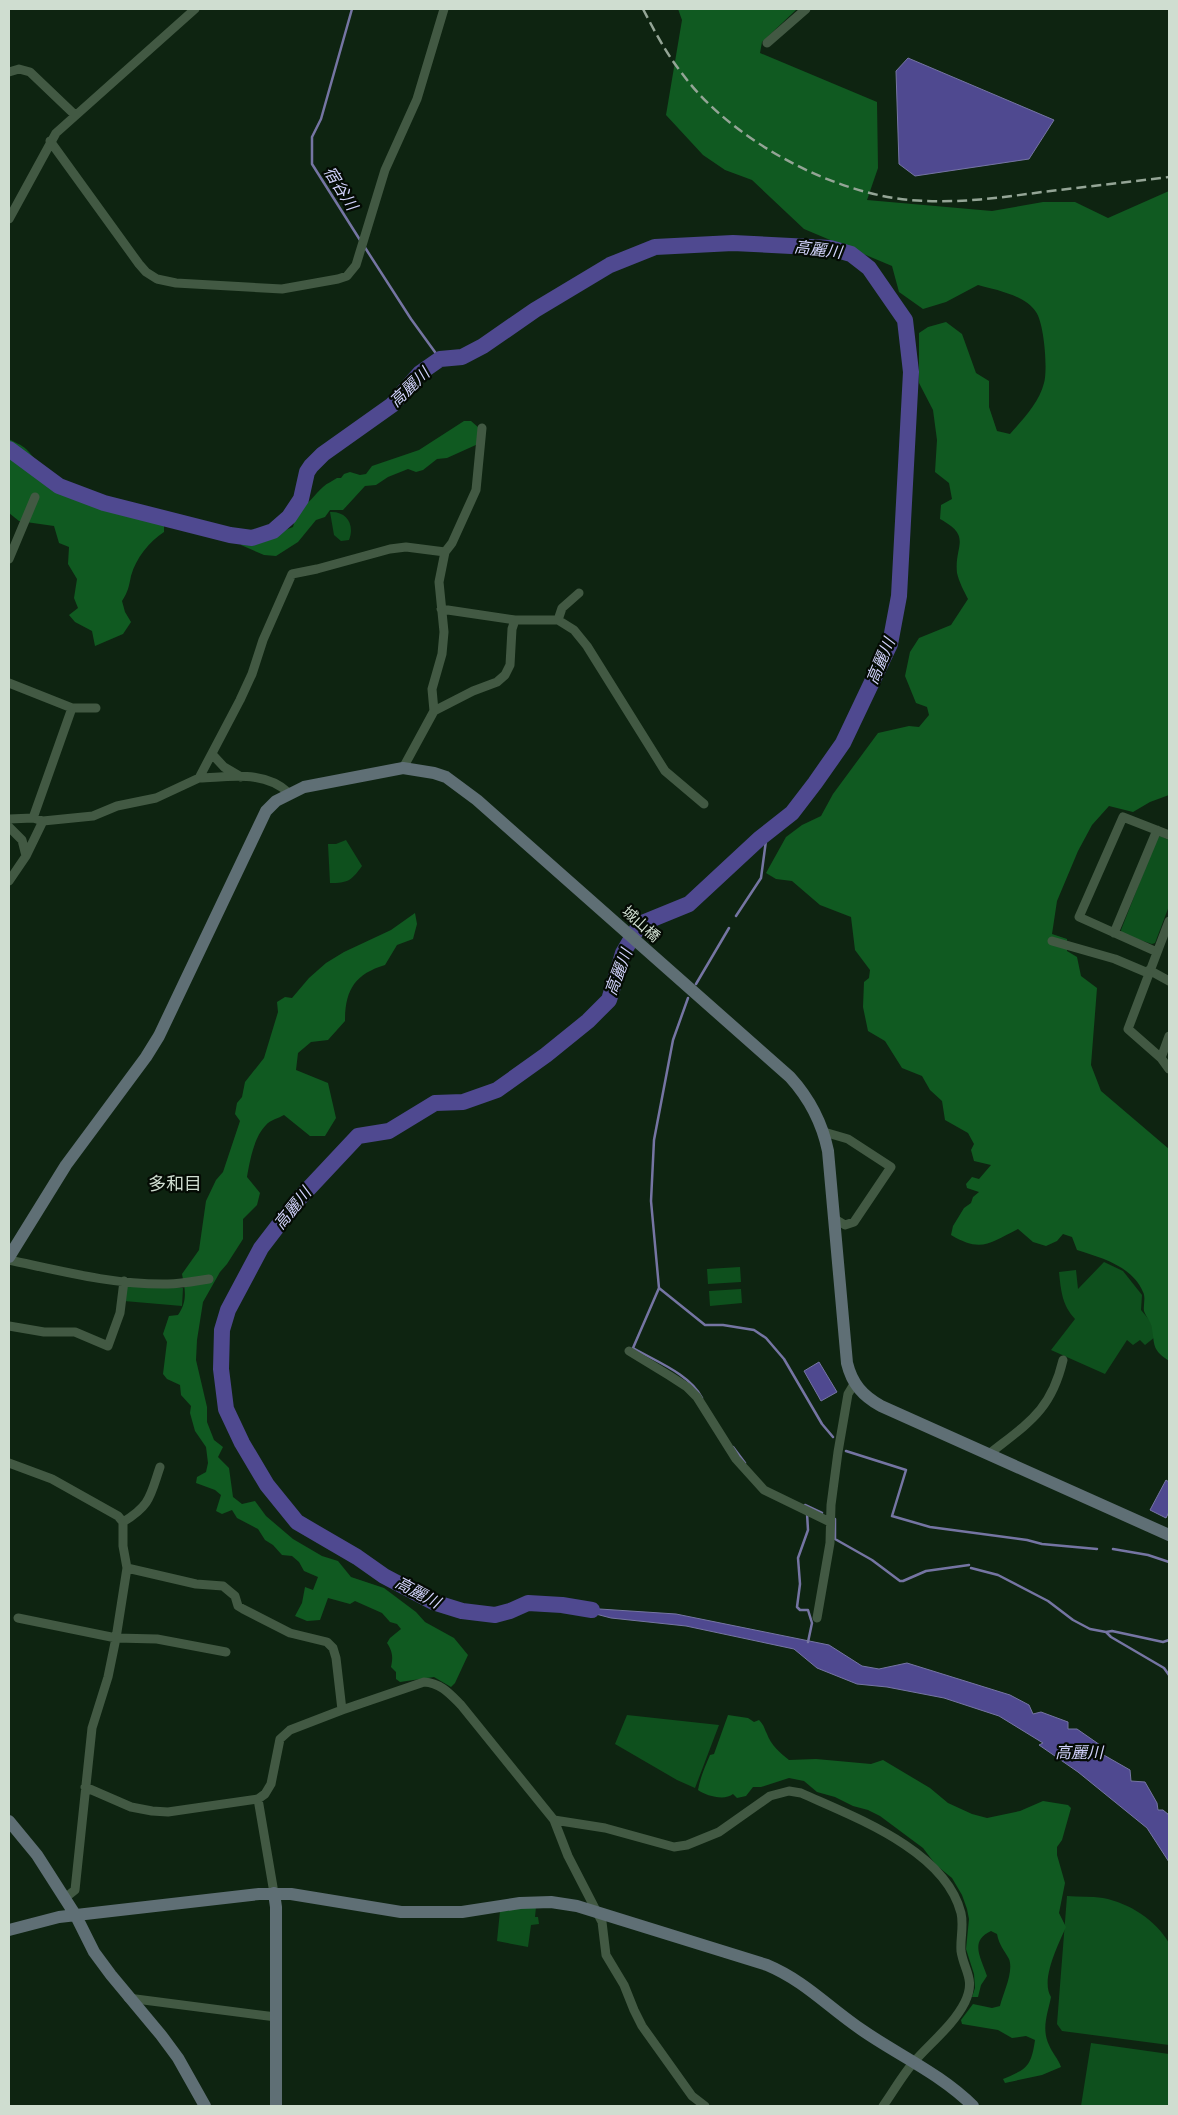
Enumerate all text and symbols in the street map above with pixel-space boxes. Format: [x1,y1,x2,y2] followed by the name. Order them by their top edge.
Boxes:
[318,162,364,216] water label: 宿谷川
[793,235,845,264] water label: 高麗川
[384,361,436,412] water label: 高麗川
[860,633,901,688] water label: 高麗川
[618,901,665,946] street label: 城山橋
[599,944,639,999] water label: 高麗川
[148,1171,202,1196] district label: 多和目
[268,1181,318,1234] water label: 高麗川
[391,1571,446,1615] water label: 高麗川
[1055,1741,1105,1764] water label: 高麗川

